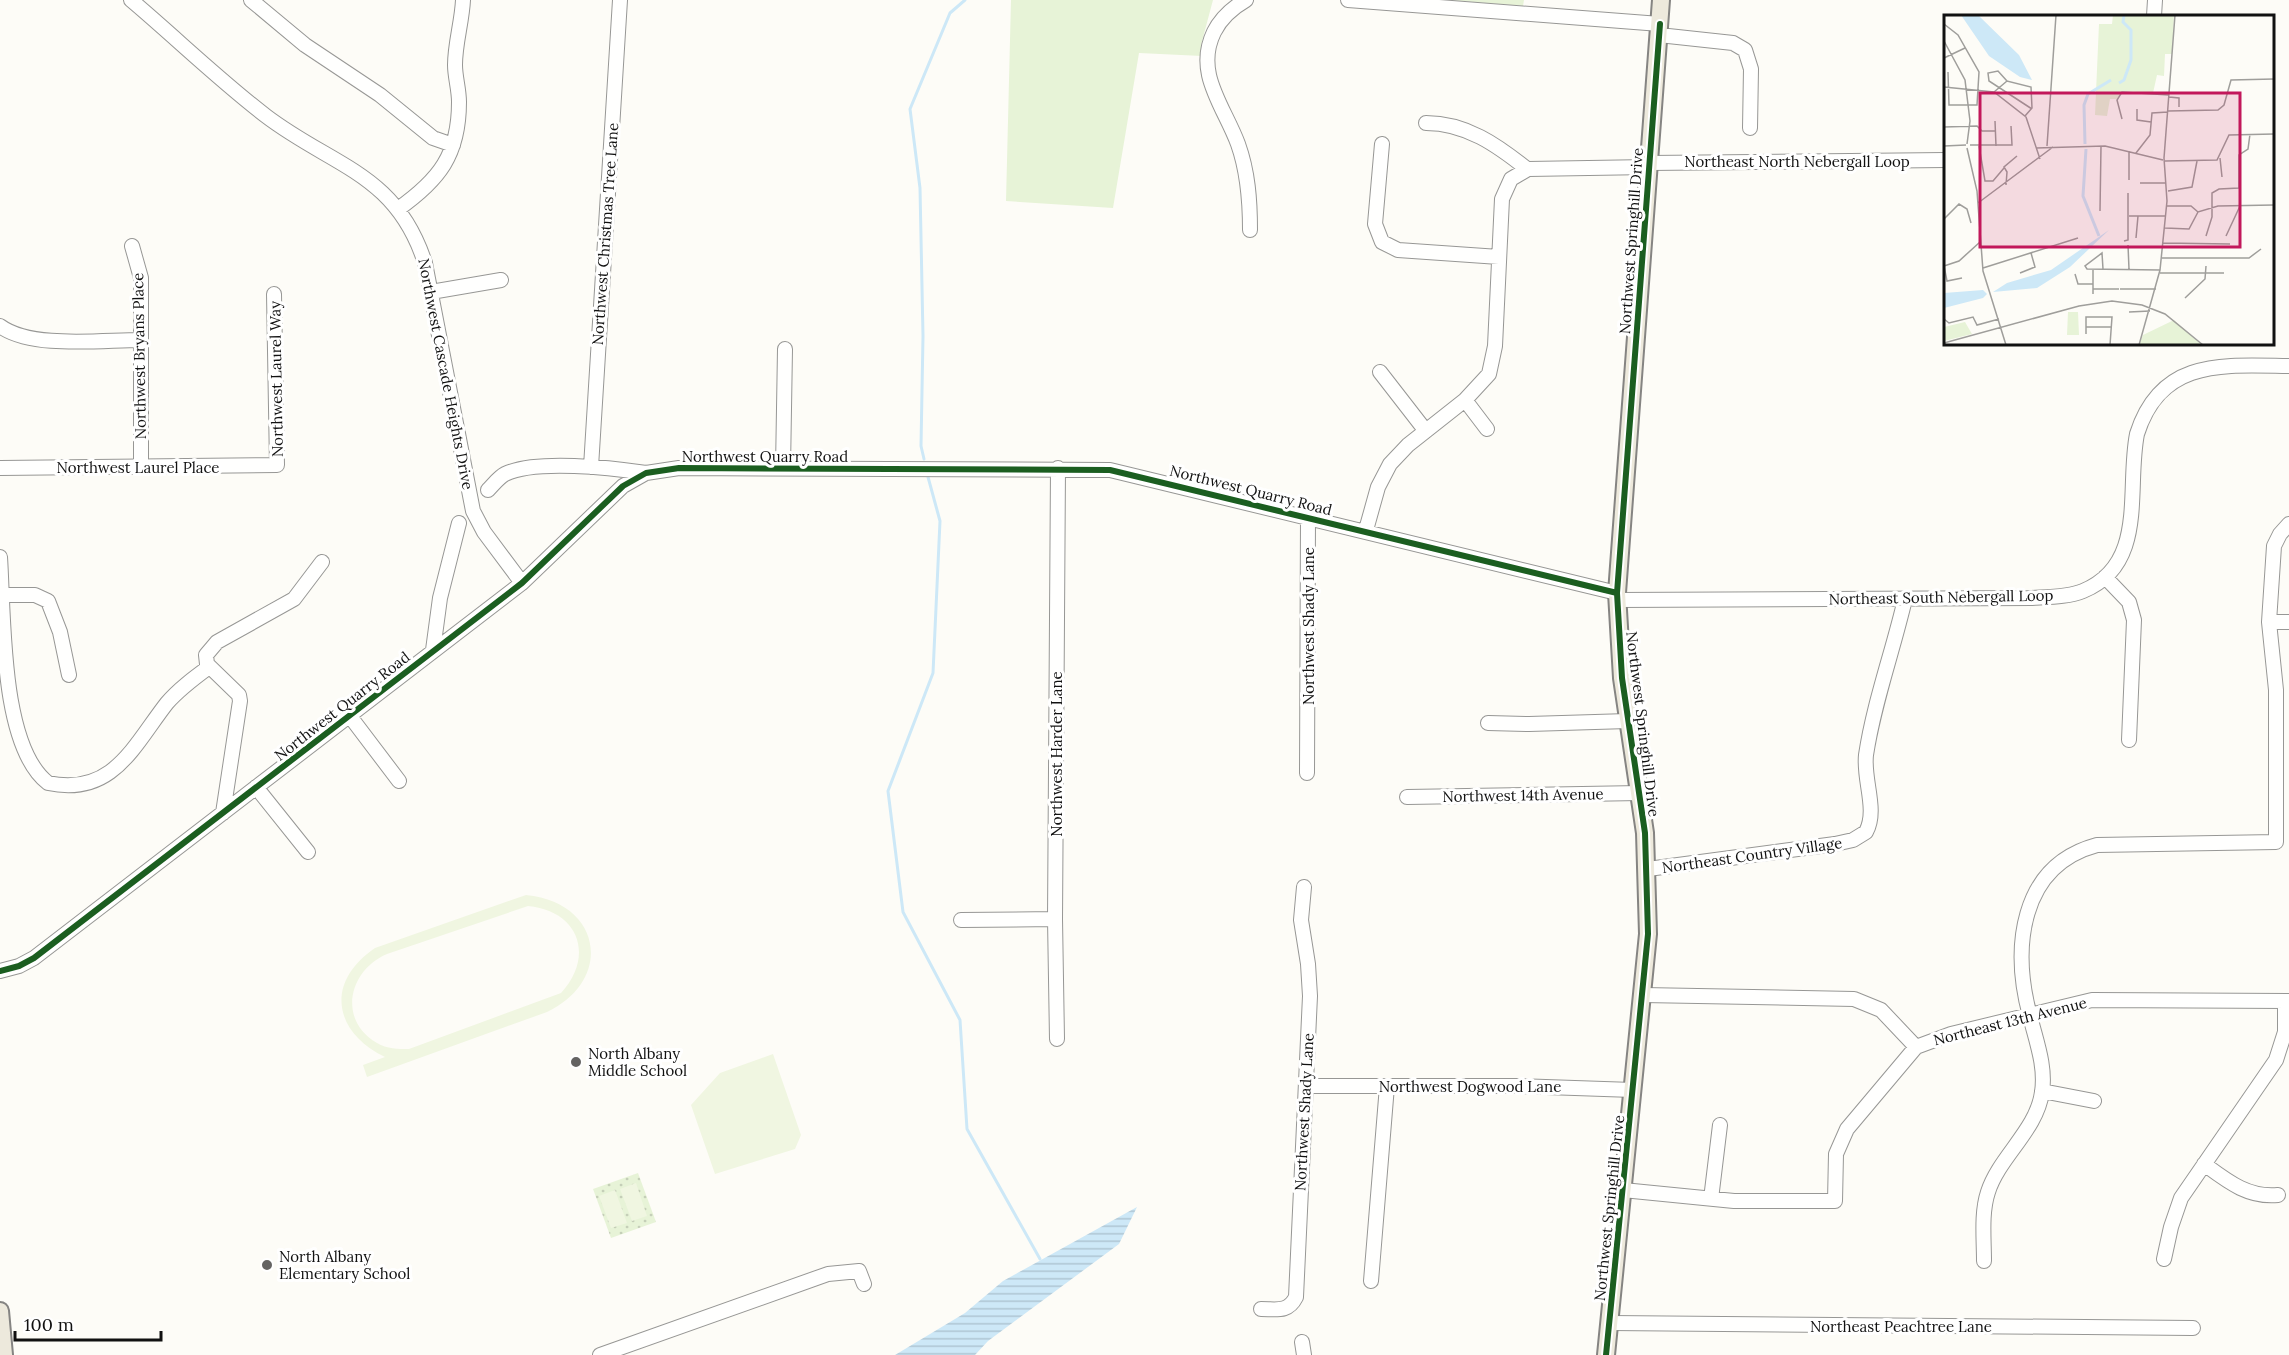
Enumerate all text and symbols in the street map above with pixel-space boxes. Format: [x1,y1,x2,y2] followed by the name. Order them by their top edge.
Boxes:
[1944,15,2274,345] inset map
[588,122,622,346] street label: Northwest Christmas Tree Lane
[1615,147,1647,335] street label: Northwest Springhill Drive
[1684,152,1910,171] street label: Northeast North Nebergall Loop
[414,257,478,491] street label: Northwest Cascade Heights Drive
[128,273,150,439] street label: Northwest Bryans Place
[265,301,287,457] street label: Northwest Laurel Way
[682,447,848,466] street label: Northwest Quarry Road
[56,458,220,477] street label: Northwest Laurel Place
[1168,461,1334,519] street label: Northwest Quarry Road
[1299,547,1318,705] street label: Northwest Shady Lane
[1828,586,2054,608] street label: Northeast South Nebergall Loop
[1622,630,1664,818] street label: Northwest Springhill Drive
[271,647,414,765] street label: Northwest Quarry Road
[1047,671,1066,837] street label: Northwest Harder Lane
[1442,784,1604,806] street label: Northwest 14th Avenue
[1661,833,1843,877] street label: Northeast Country Village
[1931,993,2089,1049] street label: Northeast 13th Avenue
[1290,1033,1318,1191] street label: Northwest Shady Lane
[588,1044,687,1080] place label: North Albany Middle School
[569,1055,583,1069] marker: North Albany Middle School
[1379,1077,1561,1096] street label: Northwest Dogwood Lane
[1590,1114,1628,1302] street label: Northwest Springhill Drive
[279,1247,410,1283] place label: North Albany Elementary School
[260,1258,274,1272] marker: North Albany Elementary School
[15,1304,160,1342] scale bar
[24,1313,74,1336] text: 100 m
[1810,1317,1992,1336] street label: Northeast Peachtree Lane

